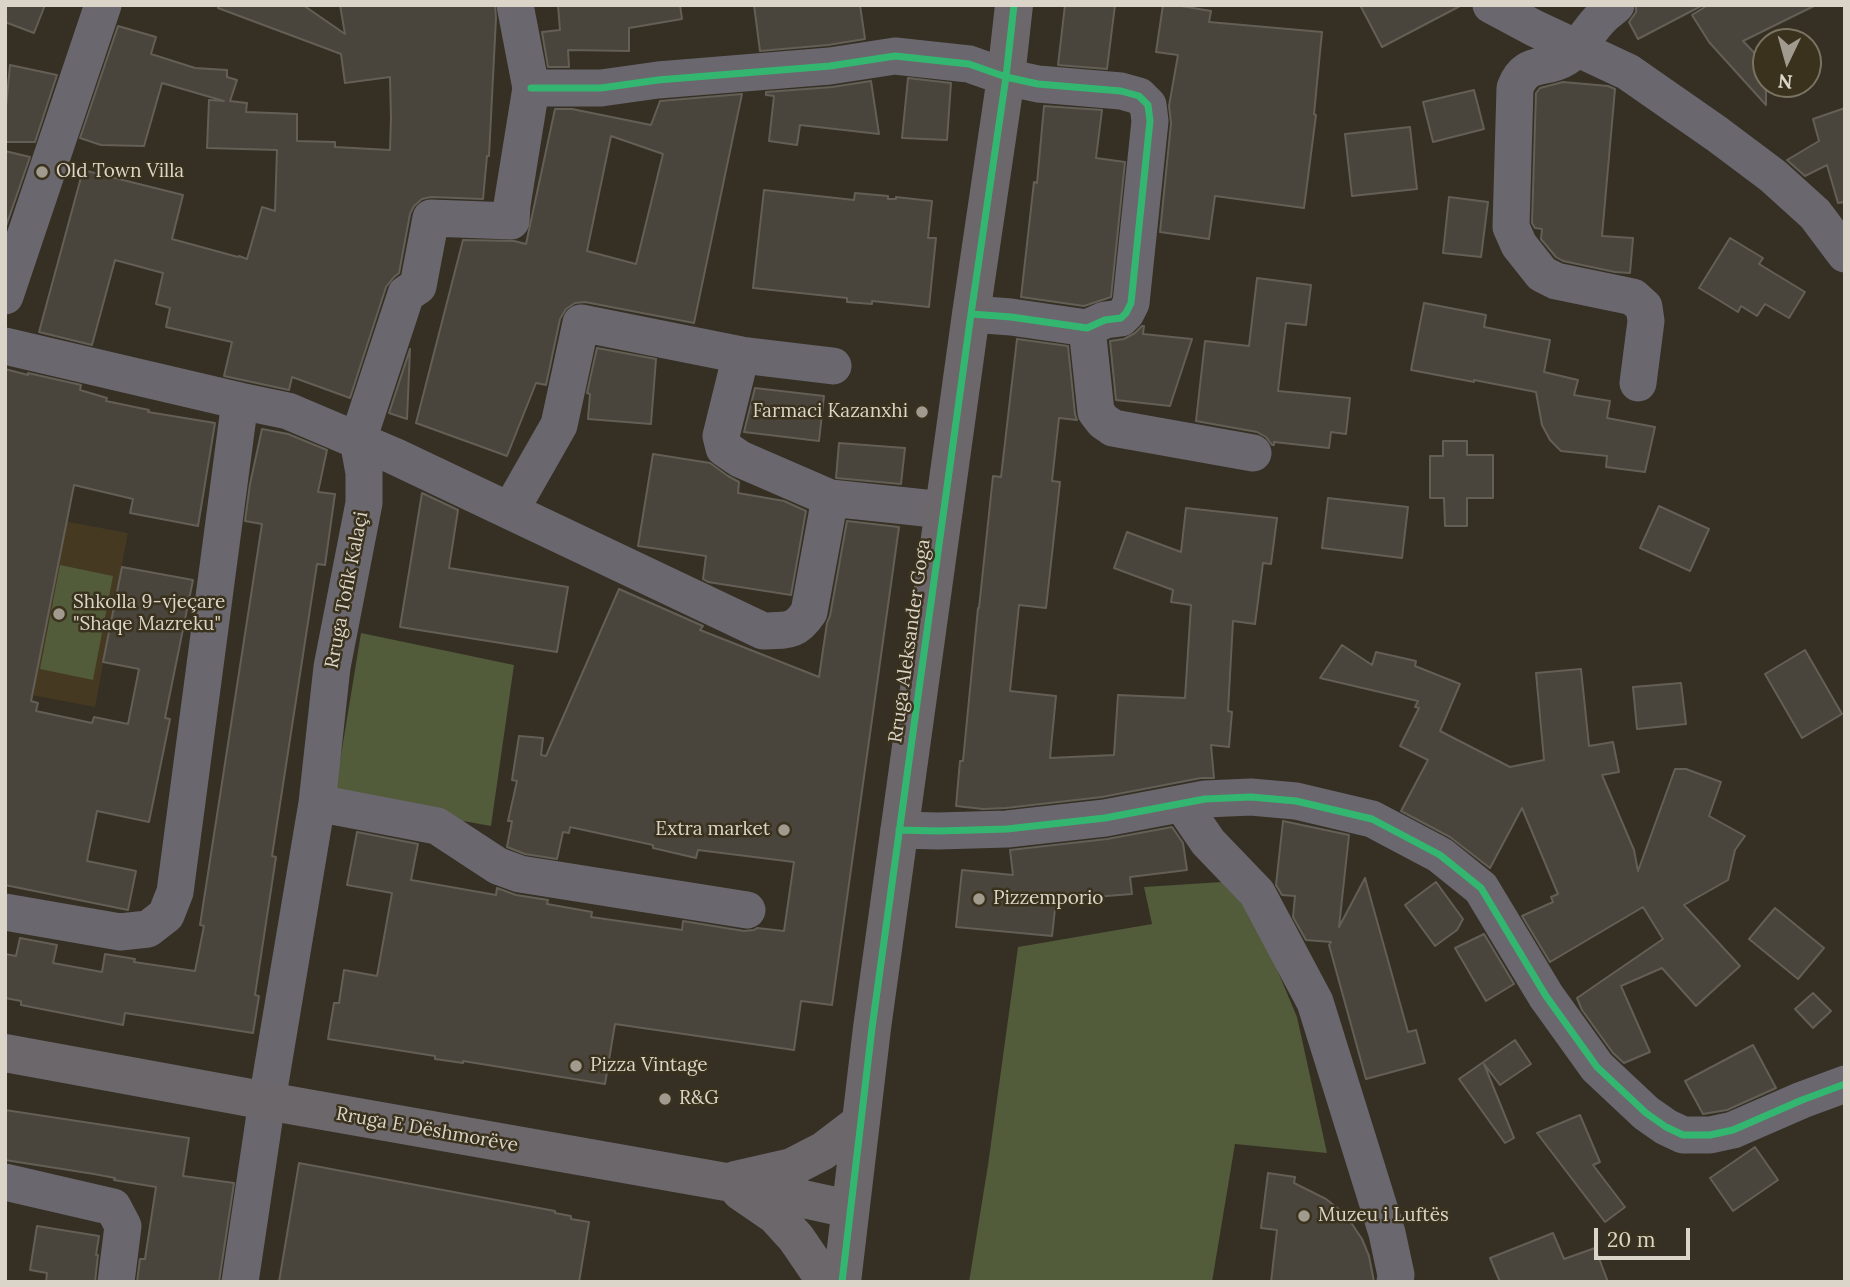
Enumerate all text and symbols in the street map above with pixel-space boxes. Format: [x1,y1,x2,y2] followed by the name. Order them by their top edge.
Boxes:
[1752,28,1822,98] north arrow
[1777,69,1794,95] text: N
[56,161,184,183] place label: Old Town Villa
[34,164,50,180] marker: Old Town Villa
[752,401,908,423] place label: Farmaci Kazanxhi
[914,404,930,420] marker: Farmaci Kazanxhi
[321,510,373,670] street label: Rruga Tofik Kalaçi
[884,538,936,744] street label: Rruga Aleksander Goga
[73,592,225,636] place label: Shkolla 9-vjeçare "Shaqe Mazreku"
[51,606,67,622] marker: Shkolla 9-vjeçare "Shaqe Mazreku"
[655,819,770,841] place label: Extra market
[776,822,792,838] marker: Extra market
[993,888,1103,910] place label: Pizzemporio
[971,891,987,907] marker: Pizzemporio
[590,1055,708,1077] place label: Pizza Vintage
[568,1058,584,1074] marker: Pizza Vintage
[679,1088,719,1110] place label: R&G
[657,1091,673,1107] marker: R&G
[334,1103,520,1157] street label: Rruga E Dëshmorëve
[1318,1205,1449,1227] place label: Muzeu i Luftës
[1296,1208,1312,1224] marker: Muzeu i Luftës
[1598,1214,1694,1258] scale bar
[1607,1226,1656,1253] text: 20 m

